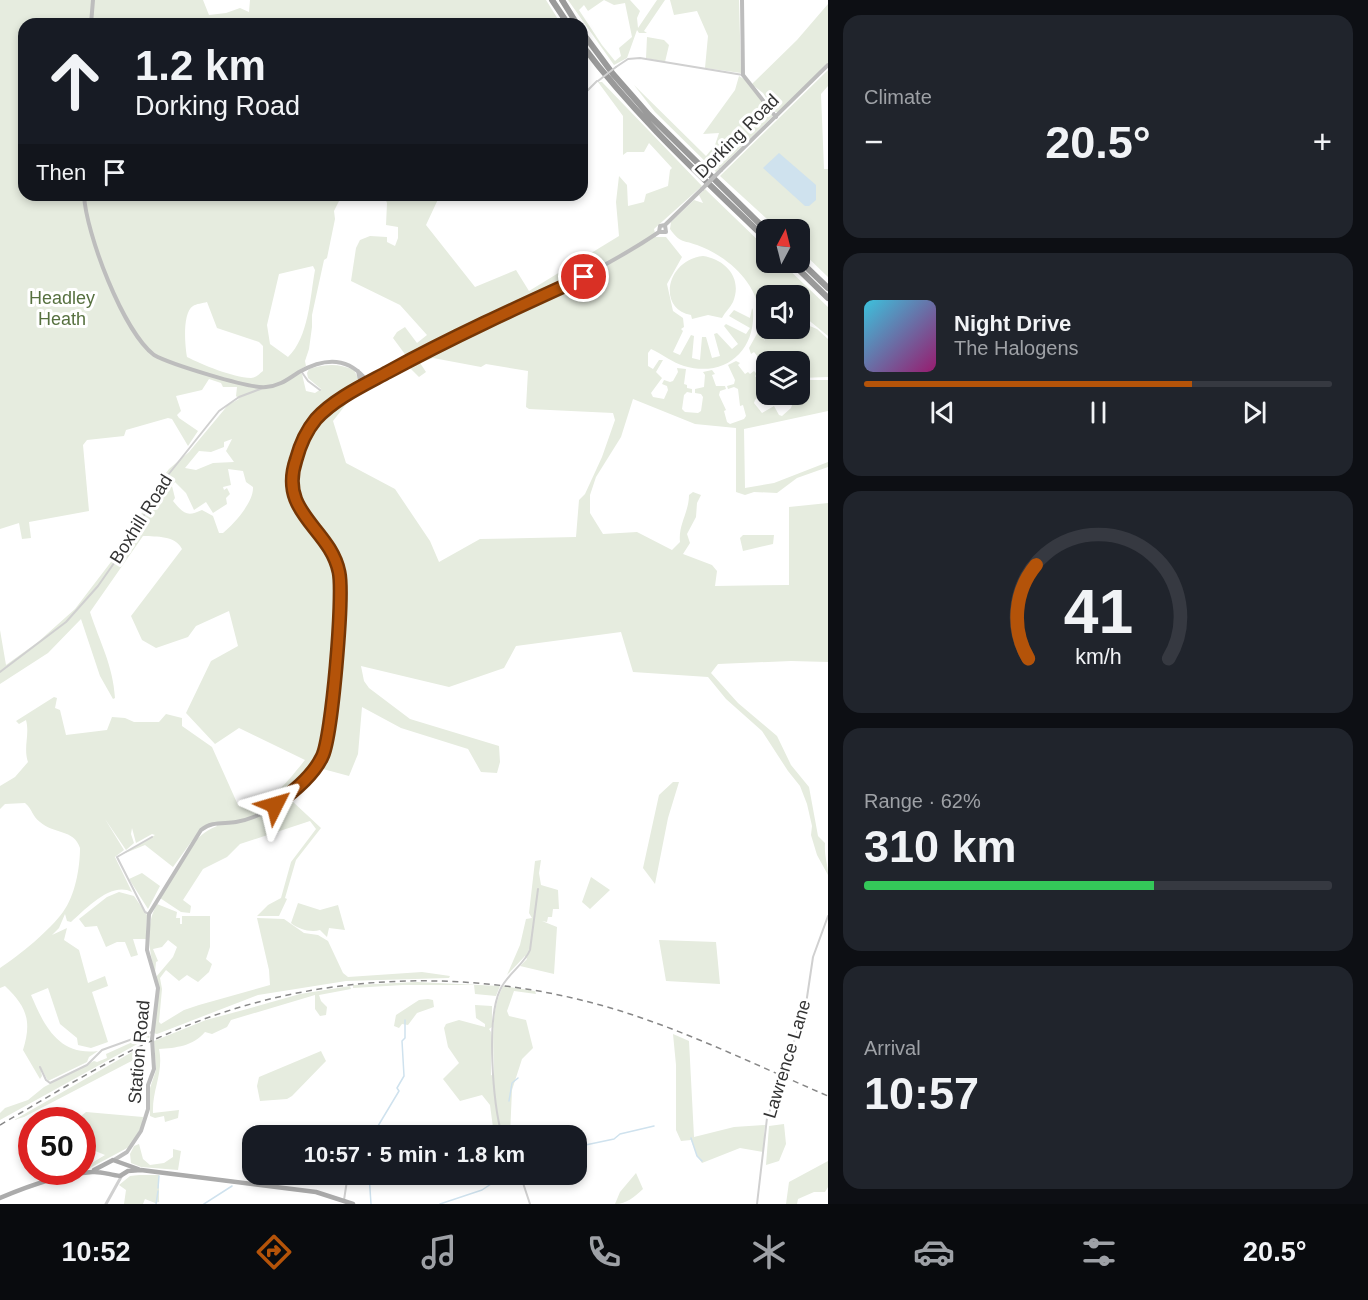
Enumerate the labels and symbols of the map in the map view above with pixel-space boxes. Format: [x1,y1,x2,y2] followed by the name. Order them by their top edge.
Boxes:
[691,90,783,182] street label: Dorking Road
[756,219,810,273] north arrow
[558,251,609,302] pin
[29,288,95,329] park label: Headley Heath
[106,471,176,567] street label: Boxhill Road
[243,773,307,837] position arrow
[759,997,815,1121] street label: Lawrence Lane
[125,999,153,1105] street label: Station Road
[18,1107,96,1185] speed limit sign: 50

